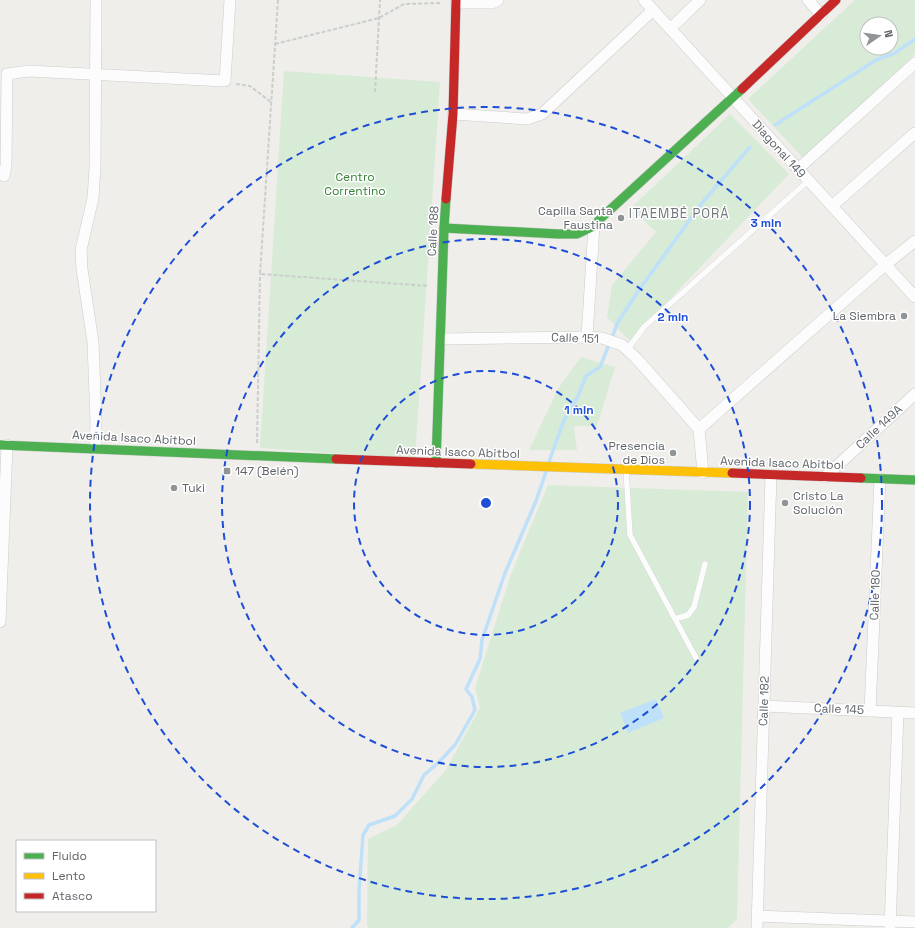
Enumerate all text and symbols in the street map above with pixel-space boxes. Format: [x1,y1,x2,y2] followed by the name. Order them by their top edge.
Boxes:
[859,16,899,56] north arrow
[881,29,896,39] text: N
[749,117,809,181] street label: Diagonal 149
[324,169,386,199] park label: Centro Correntino
[538,203,613,233] place label: Capilla Santa Faustina
[424,205,442,257] street label: Calle 188
[629,205,729,222] district label: ITAEMBÉ PORÁ
[616,213,626,223] marker: Capilla Santa Faustina
[750,215,782,231] text: 3 min
[833,308,896,324] place label: La Siembra
[657,309,689,325] text: 2 min
[899,311,909,321] marker: La Siembra
[551,329,599,347] street label: Calle 151
[852,401,906,453] street label: Calle 149A
[564,402,594,418] text: 1 min
[72,427,196,449] street label: Avenida Isaco Abitbol
[609,438,665,468] place label: Presencia de Dios
[396,442,520,462] street label: Avenida Isaco Abitbol
[668,448,678,458] marker: Presencia de Dios
[720,453,844,473] street label: Avenida Isaco Abitbol
[235,463,298,479] place label: 147 (Belén)
[222,466,232,476] marker: 147 (Belén)
[182,480,205,496] place label: Tuki
[169,483,179,493] marker: Tuki
[793,488,844,518] place label: Cristo La Solución
[479,496,493,510] centre of rings
[780,498,790,508] marker: Cristo La Solución
[866,569,884,621] street label: Calle 180
[755,676,773,726] street label: Calle 182
[814,700,864,718] street label: Calle 145
[16,840,156,912] legend
[52,848,87,864] text: Fluido
[52,868,86,884] text: Lento
[52,888,93,904] text: Atasco

